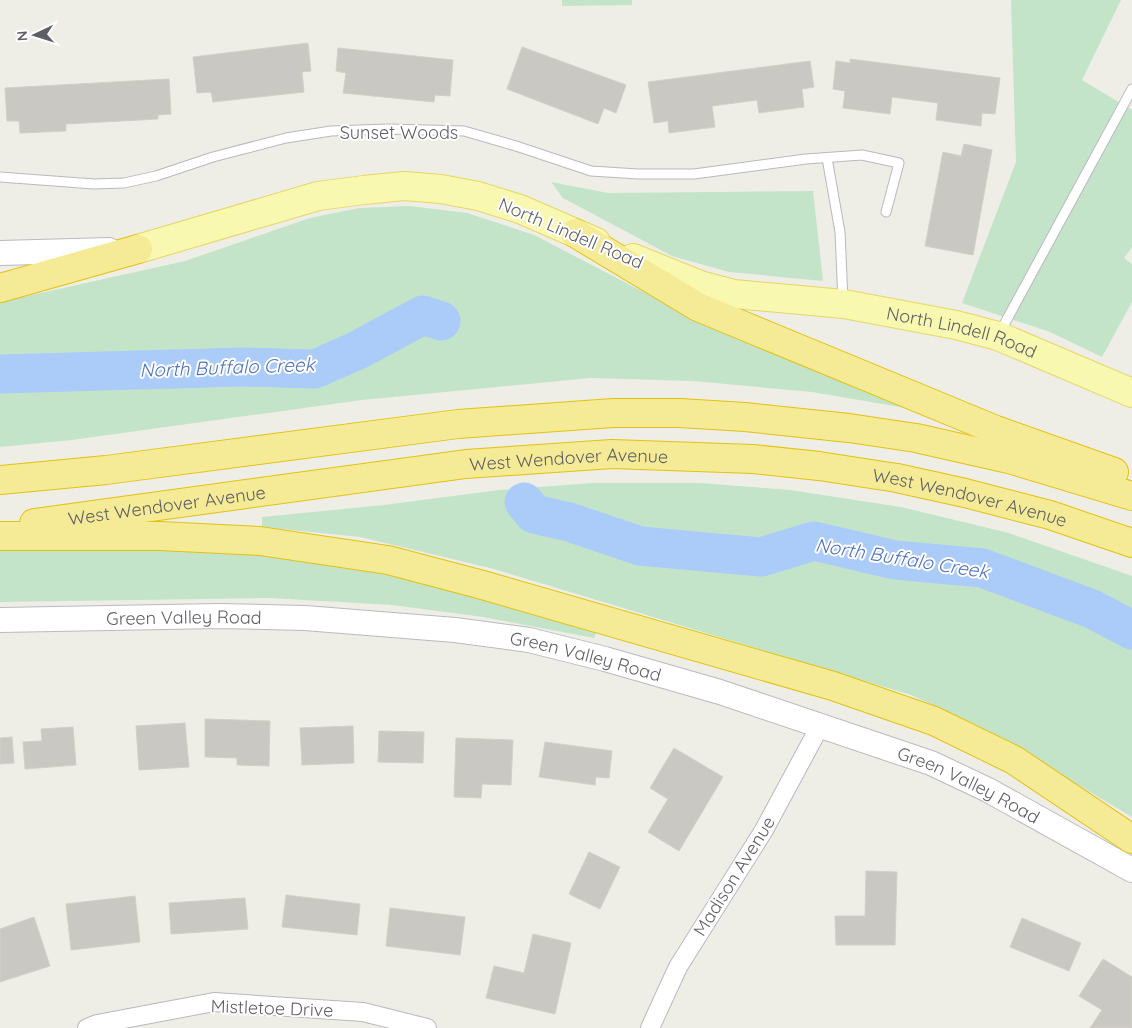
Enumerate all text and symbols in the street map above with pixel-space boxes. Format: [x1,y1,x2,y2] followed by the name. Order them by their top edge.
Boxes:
[10,10,60,60] north arrow
[13,30,31,42] text: N
[340,121,458,144] street label: Sunset Woods
[495,192,647,274] street label: North Lindell Road
[885,301,1040,363] street label: North Lindell Road
[139,352,317,382] water label: North Buffalo Creek
[469,442,669,475] street label: West Wendover Avenue
[871,463,1070,532] street label: West Wendover Avenue
[66,480,267,530] street label: West Wendover Avenue
[814,532,992,584] water label: North Buffalo Creek
[106,604,262,630] street label: Green Valley Road
[509,626,664,686] street label: Green Valley Road
[895,741,1044,828] street label: Green Valley Road
[688,812,780,940] street label: Madison Avenue
[210,994,334,1022] street label: Mistletoe Drive

